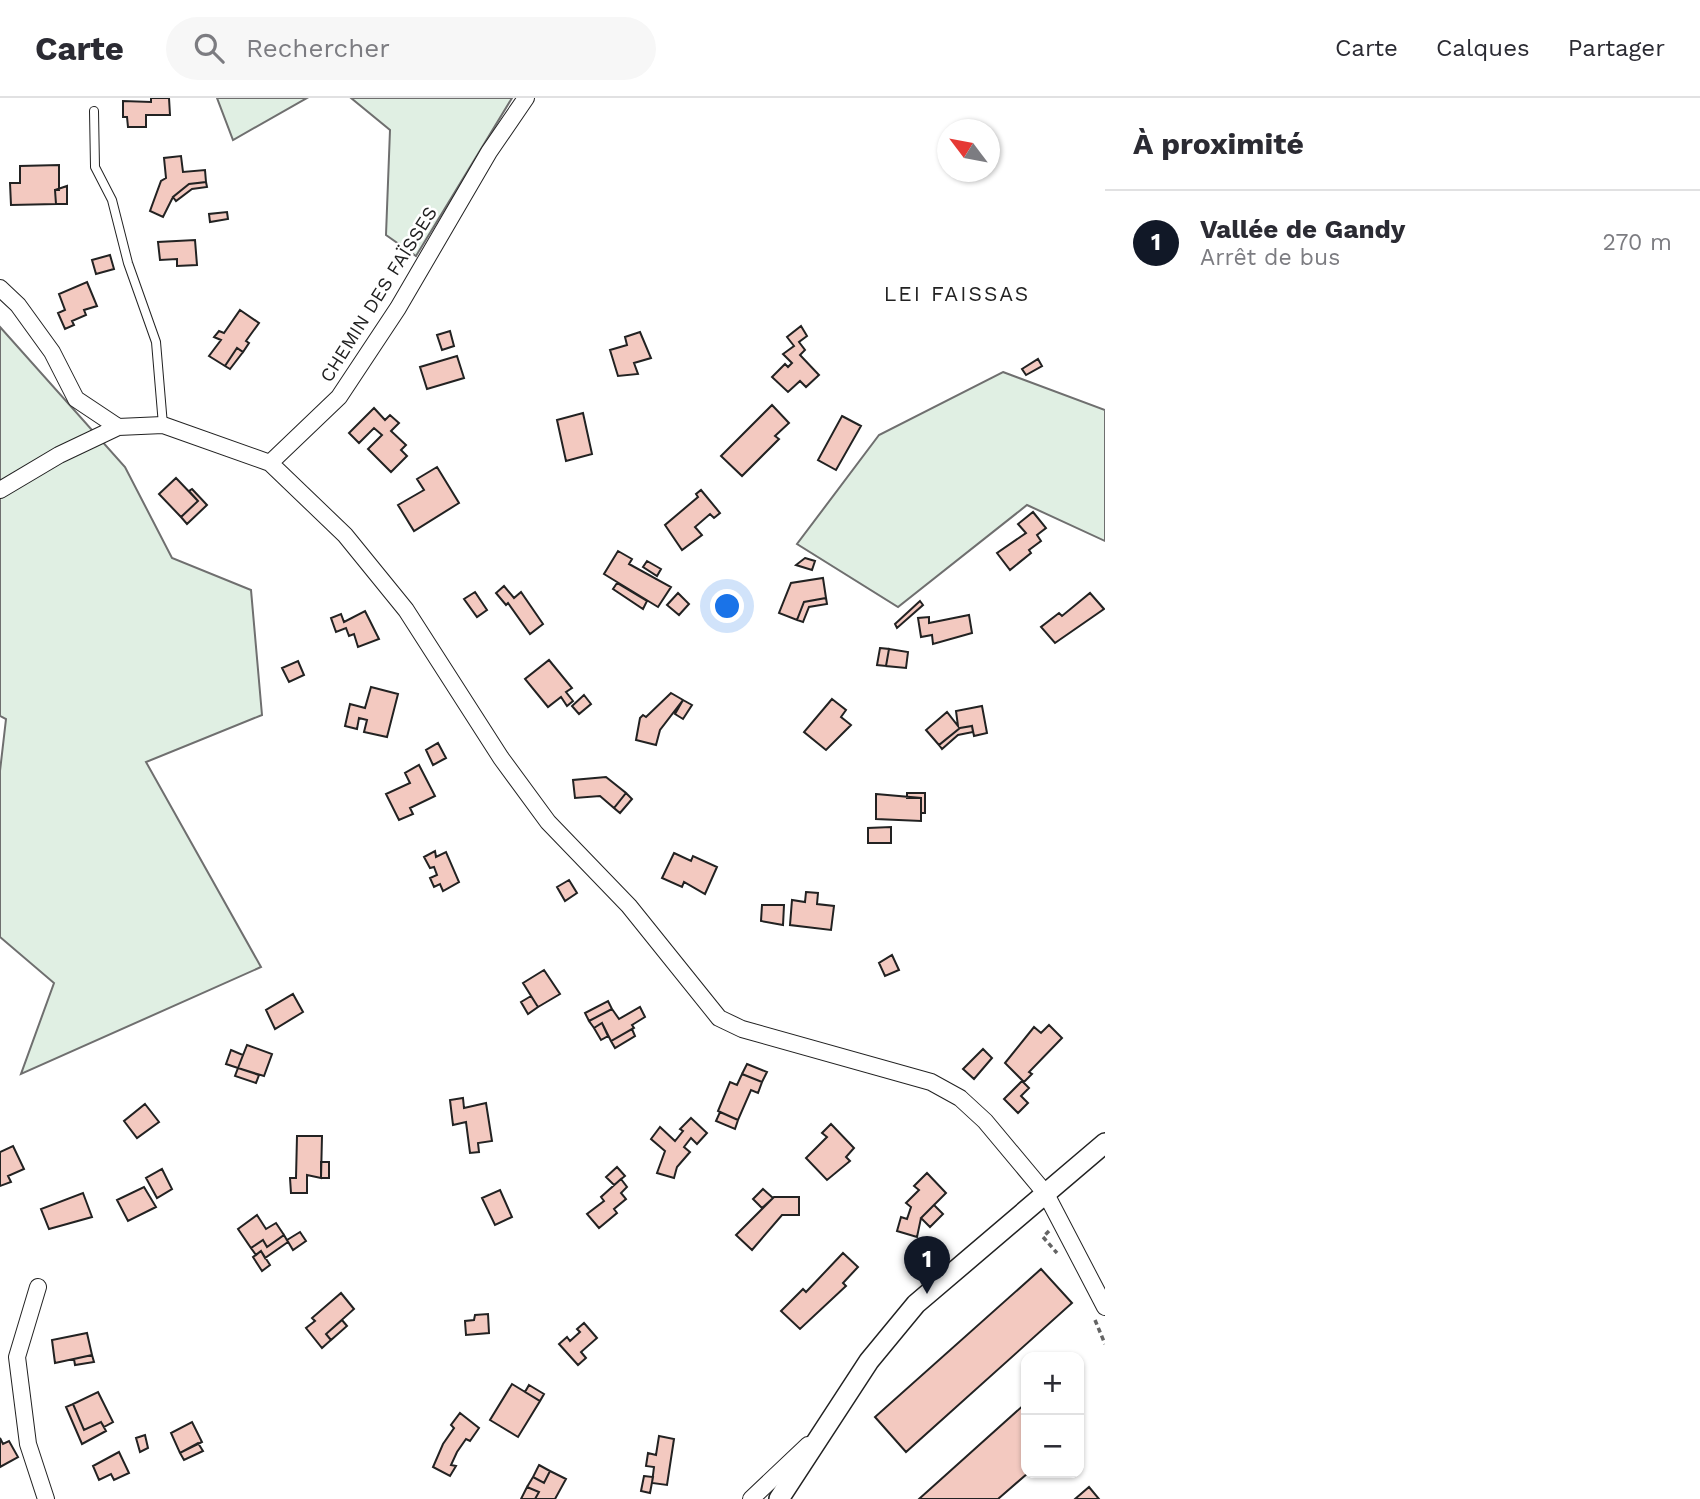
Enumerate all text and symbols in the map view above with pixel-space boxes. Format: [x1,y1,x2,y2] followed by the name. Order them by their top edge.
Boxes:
[166,17,656,80] search box
[35,29,124,68] text: Carte
[190,29,228,67] icon: search
[246,33,390,63] text: Rechercher
[1335,34,1398,62] text: Carte
[1436,34,1530,62] text: Calques
[1568,34,1665,62] text: Partager
[937,119,1000,182] north arrow
[1133,126,1304,161] text: À proximité
[315,202,442,386] street label: CHEMIN DES FAÏSSES
[1200,214,1406,244] text: Vallée de Gandy
[1151,229,1161,256] text: 1
[1603,229,1672,256] text: 270 m
[1200,244,1340,271] text: Arrêt de bus
[884,281,1030,306] district label: LEI FAISSAS
[710,589,744,623] your location
[904,1236,950,1294] pin: 1
[1021,1352,1084,1478] map controls
[1021,1352,1084,1415] button: +
[1021,1415,1084,1478] button: −

